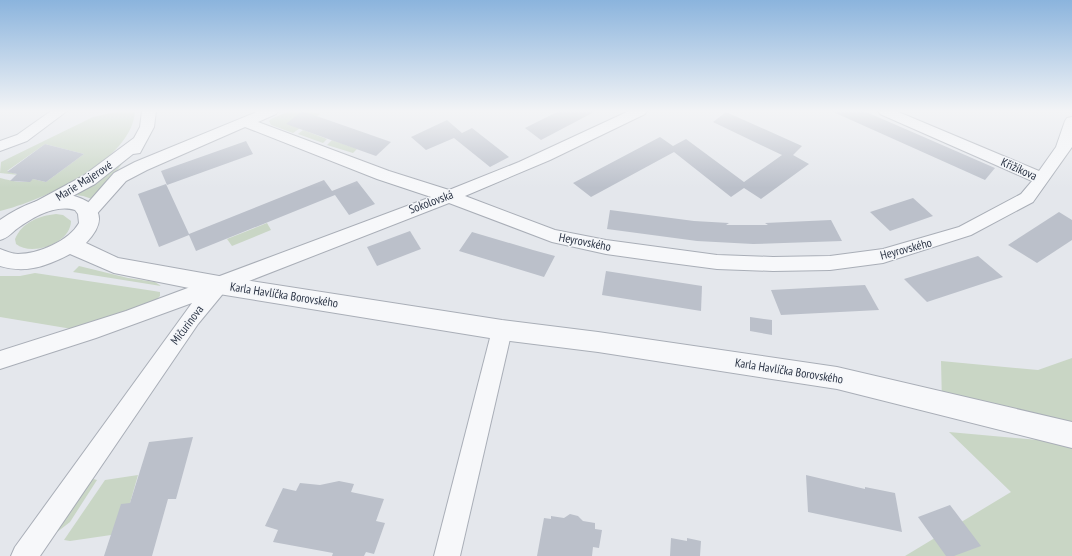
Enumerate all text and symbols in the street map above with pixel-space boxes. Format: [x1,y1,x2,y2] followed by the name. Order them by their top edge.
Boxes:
[999,154,1040,183] street label: Křižíkova
[53,157,115,204] street label: Marie Majerové
[407,187,455,216] street label: Sokolovská
[558,229,612,254] street label: Heyrovského
[878,234,933,263] street label: Heyrovského
[229,279,339,310] street label: Karla Havlíčka Borovského
[167,302,206,347] street label: Mičurinova
[734,355,844,386] street label: Karla Havlíčka Borovského

